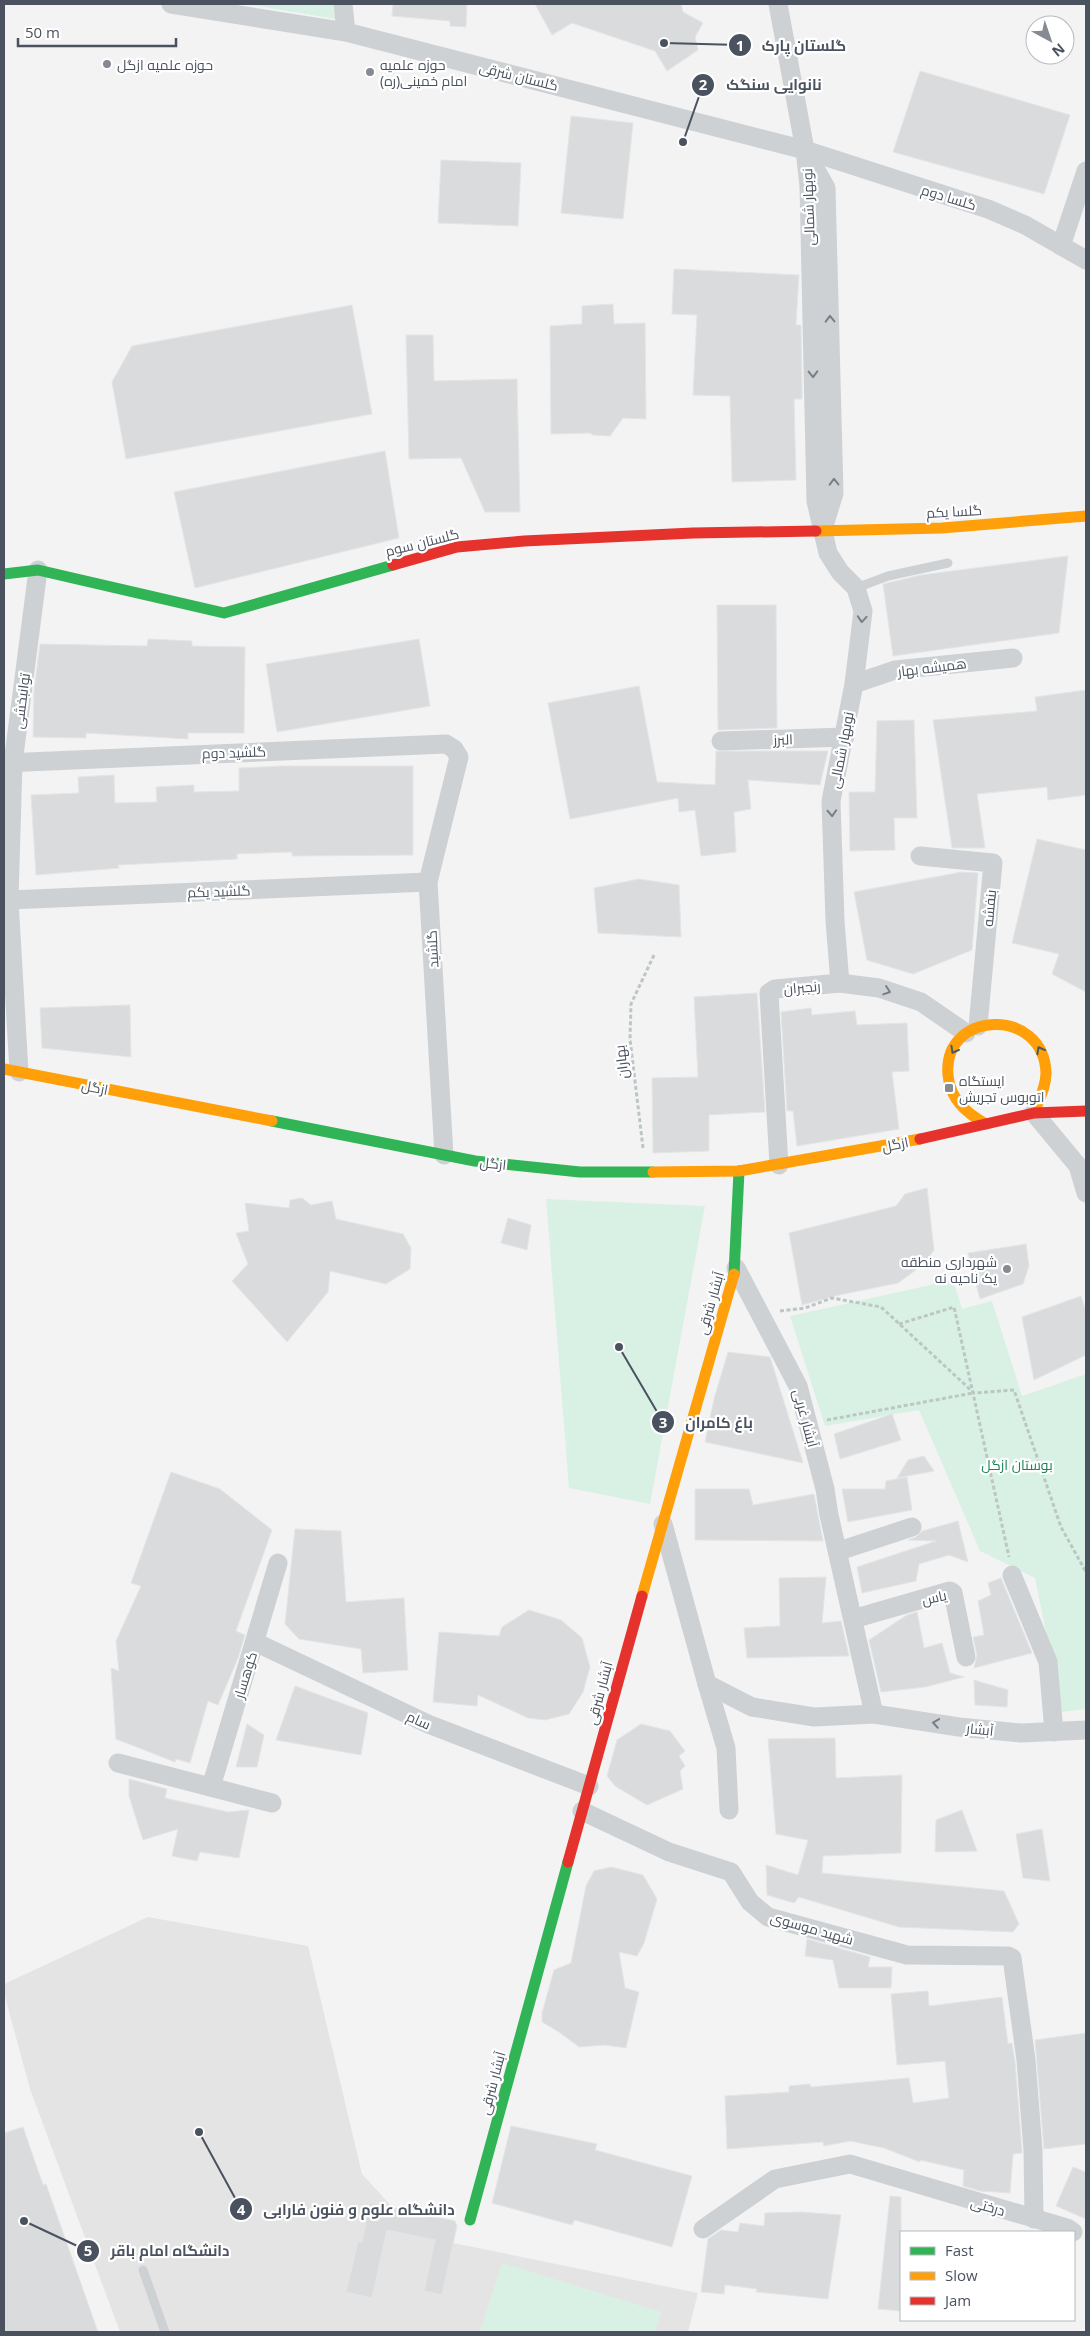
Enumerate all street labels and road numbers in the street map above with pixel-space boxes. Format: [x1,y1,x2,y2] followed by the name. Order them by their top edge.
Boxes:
[478,57,560,95] street label: گلستان شرقی
[797,168,819,246] street label: نوبهار شمالی
[919,180,979,215] street label: گلسا دوم
[926,500,982,523] street label: گلسا يكم
[383,524,461,561] street label: گلستان سوم
[895,653,968,681] street label: همیشه بهار
[8,672,34,730] street label: توانبخشی
[824,710,858,790] street label: نوبهار شمالی
[772,729,793,749] street label: البرز
[202,741,266,764] street label: گلشيد دوم
[187,880,251,903] street label: گلشيد يكم
[978,889,1000,927] street label: بنفشه
[422,930,442,968] street label: گلشید
[783,976,821,998] street label: رنجبران
[610,1044,632,1080] street label: بهاران
[80,1075,110,1099] street label: ازگل
[880,1132,910,1156] street label: ازگل
[479,1152,507,1174] street label: ازگل
[692,1269,728,1337] street label: آبشار شرقی
[789,1387,823,1449] street label: آبشار غربی
[920,1585,948,1609] street label: یاس
[229,1649,261,1702] street label: کوهسار
[581,1659,617,1727] street label: آبشار شرقی
[404,1706,434,1735] street label: سام
[964,1718,995,1740] street label: آبشار
[768,1907,856,1949] street label: شهید موسوی
[474,2049,510,2117] street label: آبشار شرقی
[969,2192,1007,2220] street label: درختی

